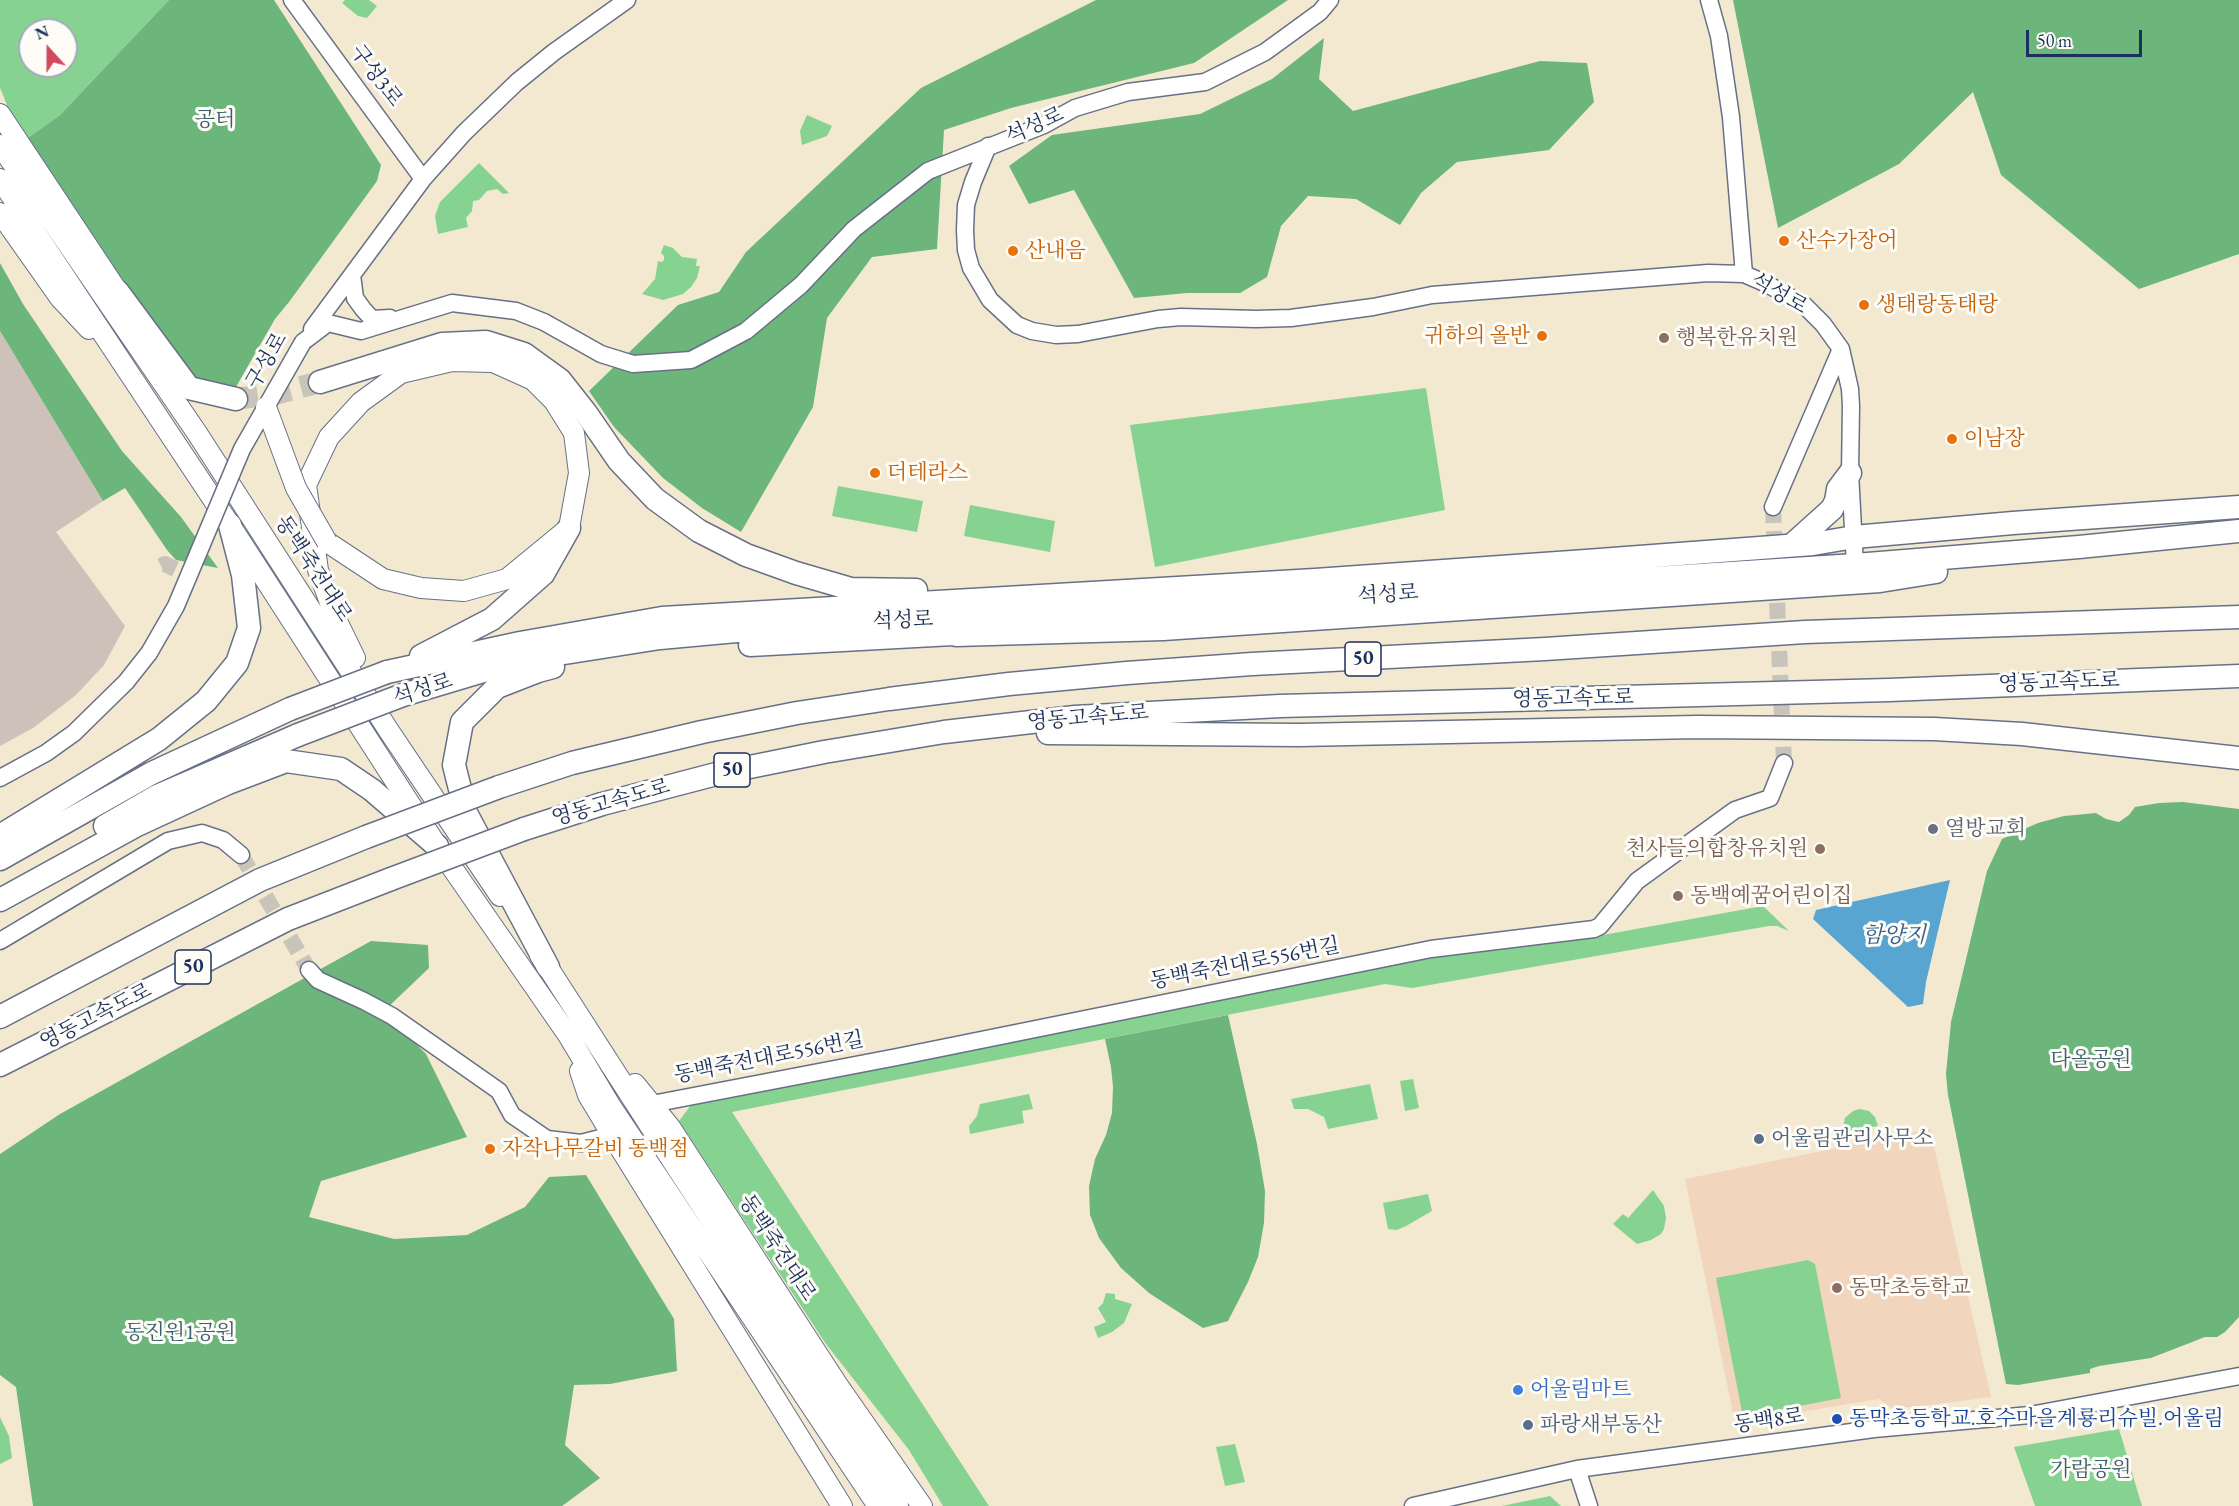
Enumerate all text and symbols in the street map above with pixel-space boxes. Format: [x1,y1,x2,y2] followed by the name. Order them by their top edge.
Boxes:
[18,18,78,78] north arrow
[2029,18,2144,56] scale bar
[32,20,52,45] text: N
[2037,29,2072,52] text: 50 m
[345,40,407,112] street label: 구성3로
[1002,102,1068,150] street label: 석성로
[195,107,235,133] park label: 공터
[1796,228,1897,254] place label: 산수가장어
[1777,234,1791,248] marker: 산수가장어
[1025,238,1086,264] place label: 산내음
[1006,244,1020,258] marker: 산내음
[1746,268,1812,320] street label: 석성로
[1876,292,1998,318] place label: 생태랑동태랑
[1857,298,1871,312] marker: 생태랑동태랑
[1424,323,1530,349] place label: 귀하의 올반
[1676,325,1798,351] place label: 행복한유치원
[241,328,293,394] street label: 구성로
[1535,329,1549,343] marker: 귀하의 올반
[1657,331,1671,345] marker: 행복한유치원
[1964,426,2025,452] place label: 이남장
[1945,432,1959,446] marker: 이남장
[887,460,968,486] place label: 더테라스
[868,466,882,480] marker: 더테라스
[269,511,357,627] street label: 동백죽전대로
[1357,580,1419,610] street label: 석성로
[872,607,934,635] street label: 석성로
[1345,642,1381,676] road number: 50
[1998,668,2120,698] street label: 영동고속도로
[390,669,456,711] street label: 석성로
[1512,685,1634,713] street label: 영동고속도로
[1026,700,1150,736] street label: 영동고속도로
[714,753,750,787] road number: 50
[549,774,673,832] street label: 영동고속도로
[1945,816,2026,842] place label: 열방교회
[1926,822,1940,836] marker: 열방교회
[1625,836,1808,862] place label: 천사들의합창유치원
[1813,842,1827,856] marker: 천사들의합창유치원
[1690,883,1852,909] place label: 동백예꿈어린이집
[1671,889,1685,903] marker: 동백예꿈어린이집
[1862,923,1926,949] water label: 함양지
[1148,933,1342,995] street label: 동백죽전대로556번길
[175,950,211,984] road number: 50
[36,978,156,1056] street label: 영동고속도로
[672,1027,866,1089] street label: 동백죽전대로556번길
[2050,1047,2132,1073] park label: 다올공원
[1771,1126,1933,1152] place label: 어울림관리사무소
[1752,1132,1766,1146] marker: 어울림관리사무소
[502,1136,689,1162] place label: 자작나무갈비 동백점
[483,1142,497,1156] marker: 자작나무갈비 동백점
[733,1190,821,1306] street label: 동백죽전대로
[1849,1275,1971,1301] place label: 동막초등학교
[1830,1281,1844,1295] marker: 동막초등학교
[124,1320,236,1346] park label: 동진원1공원
[1530,1377,1631,1403] place label: 어울림마트
[1511,1383,1525,1397] marker: 어울림마트
[1732,1404,1806,1438] street label: 동백8로
[1849,1406,2224,1432] place label: 동막초등학교.호수마을계룡리슈빌.어울림
[1540,1412,1662,1438] place label: 파랑새부동산
[1830,1412,1844,1426] marker: 동막초등학교.호수마을계룡리슈빌.어울림
[1521,1418,1535,1432] marker: 파랑새부동산
[2050,1457,2132,1483] park label: 가람공원

